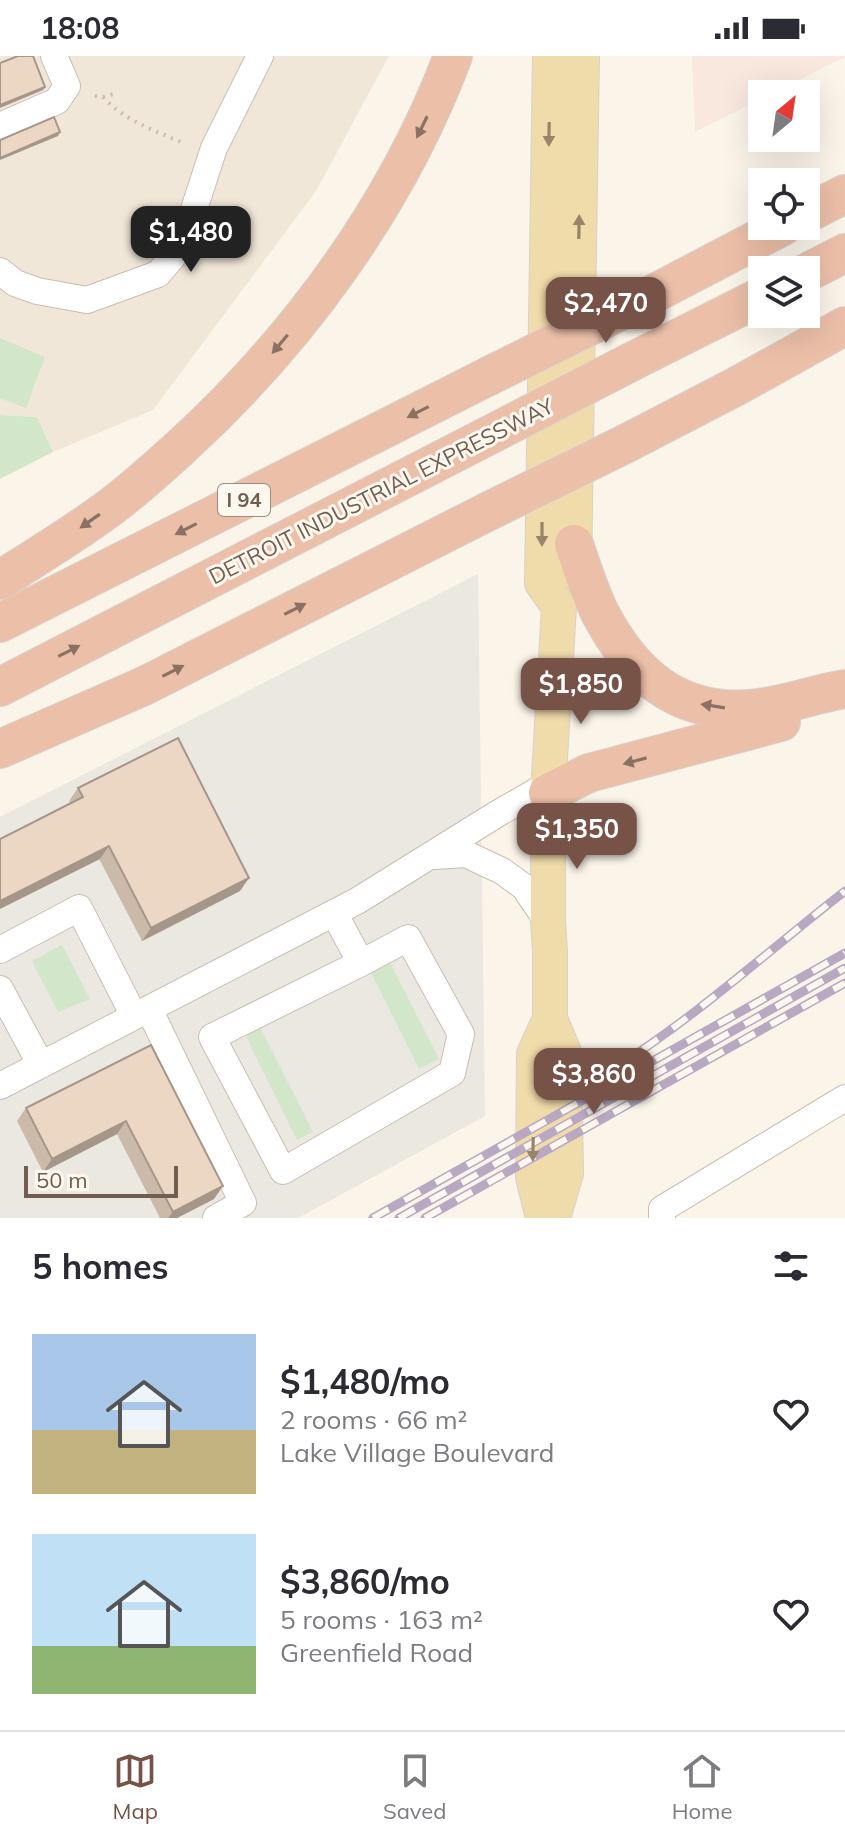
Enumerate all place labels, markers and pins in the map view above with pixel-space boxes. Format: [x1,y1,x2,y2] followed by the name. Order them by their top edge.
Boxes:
[126,206,256,274] pin: $1,480
[541,277,671,345] pin: $2,470
[516,658,646,726] pin: $1,850
[512,803,642,871] pin: $1,350
[529,1048,659,1116] pin: $3,860

